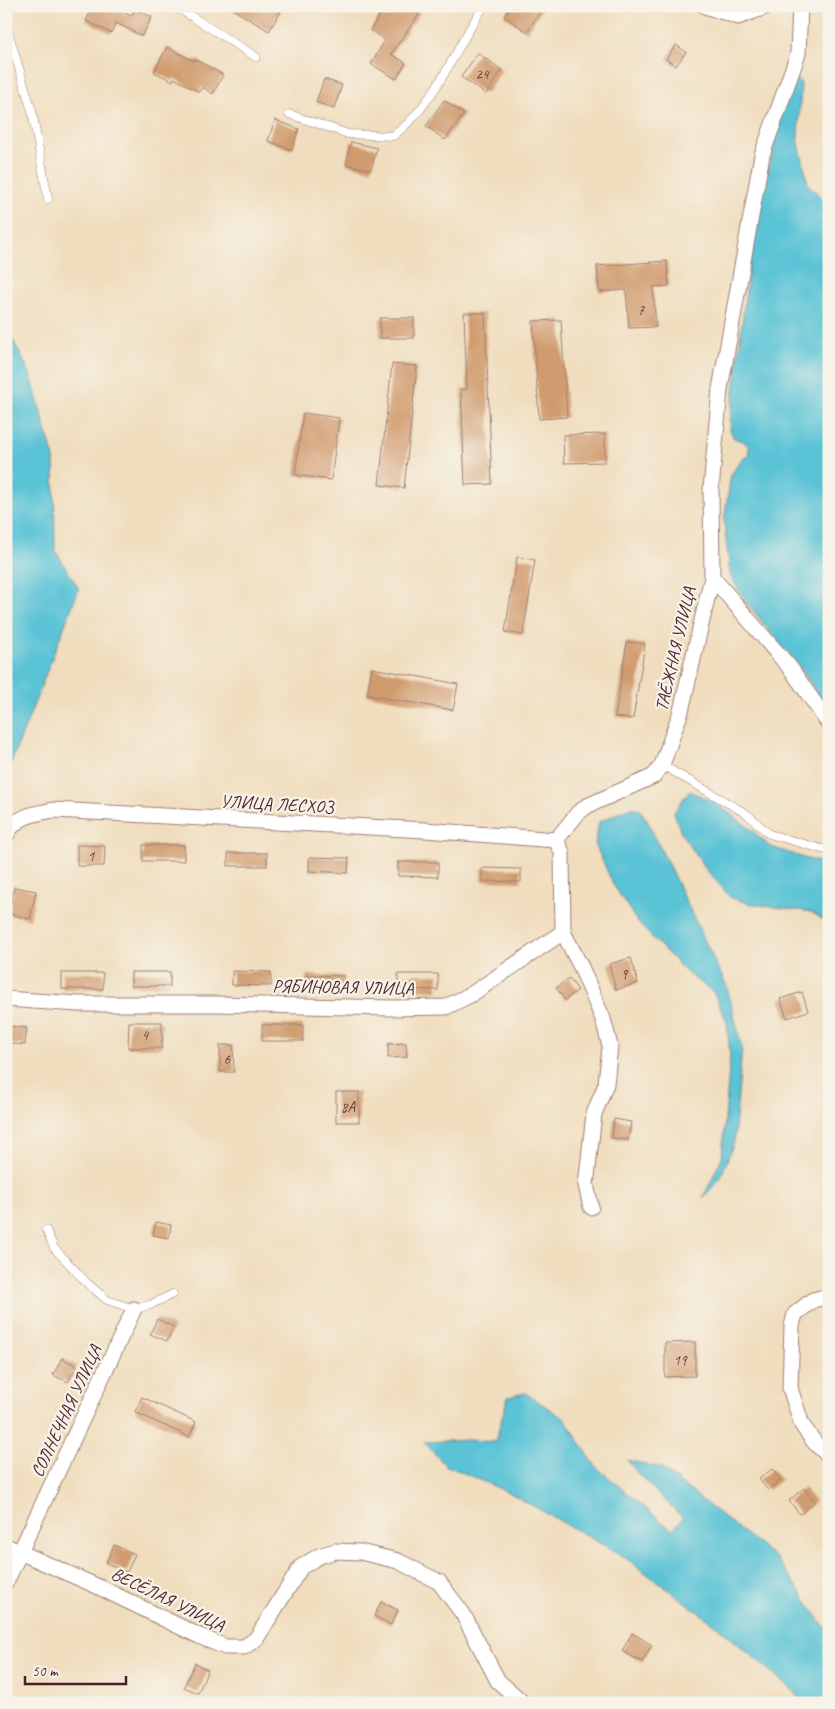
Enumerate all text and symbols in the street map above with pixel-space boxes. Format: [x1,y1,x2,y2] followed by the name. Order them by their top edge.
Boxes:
[475,65,490,84] house number: 24
[638,301,646,320] house number: 7
[650,584,700,713] street label: ТАЁЖНАЯ УЛИЦА
[220,790,336,818] street label: УЛИЦА ЛЕСХОЗ
[88,847,96,866] house number: 1
[621,965,629,984] house number: 9
[272,975,415,999] street label: РЯБИНОВАЯ УЛИЦА
[142,1026,150,1045] house number: 4
[224,1050,232,1069] house number: 6
[341,1098,357,1117] house number: 8А
[26,1341,107,1480] street label: СОЛНЕЧНАЯ УЛИЦА
[673,1351,688,1370] house number: 19
[108,1562,229,1636] street label: ВЕСЁЛАЯ УЛИЦА
[25,1654,126,1686] scale bar
[32,1662,59,1681] text: 50 m

